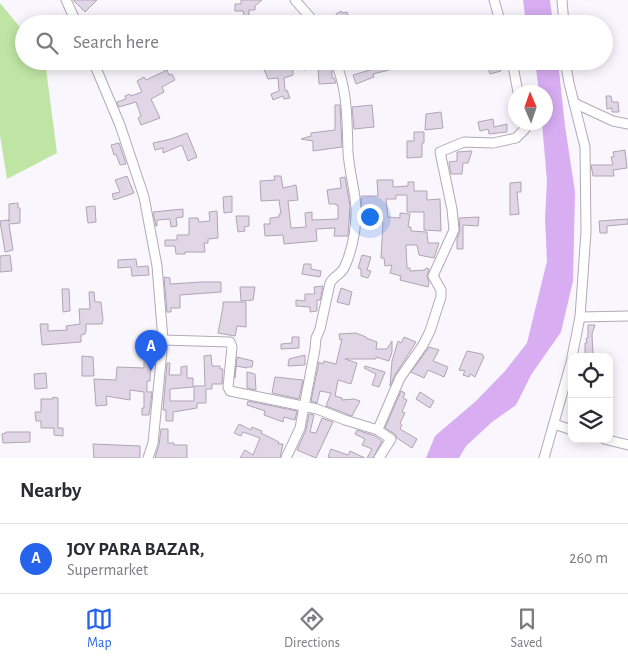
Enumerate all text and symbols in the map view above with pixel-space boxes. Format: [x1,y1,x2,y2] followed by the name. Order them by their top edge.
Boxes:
[15,15,613,70] search box
[33,29,61,57] icon: search
[73,33,159,52] text: Search here
[508,85,553,130] north arrow
[357,204,383,230] your location
[135,330,167,371] pin: A
[568,353,613,443] map controls
[568,353,613,398] button: locate
[568,398,613,443] button: layers
[20,480,81,501] text: Nearby
[67,540,204,559] text: JOY PARA BAZAR,
[31,550,41,566] text: A
[569,550,608,566] text: 260 m
[67,562,148,578] text: Supermarket
[85,605,113,652] tab: Map
[284,605,340,652] tab: Directions
[511,605,543,652] tab: Saved

